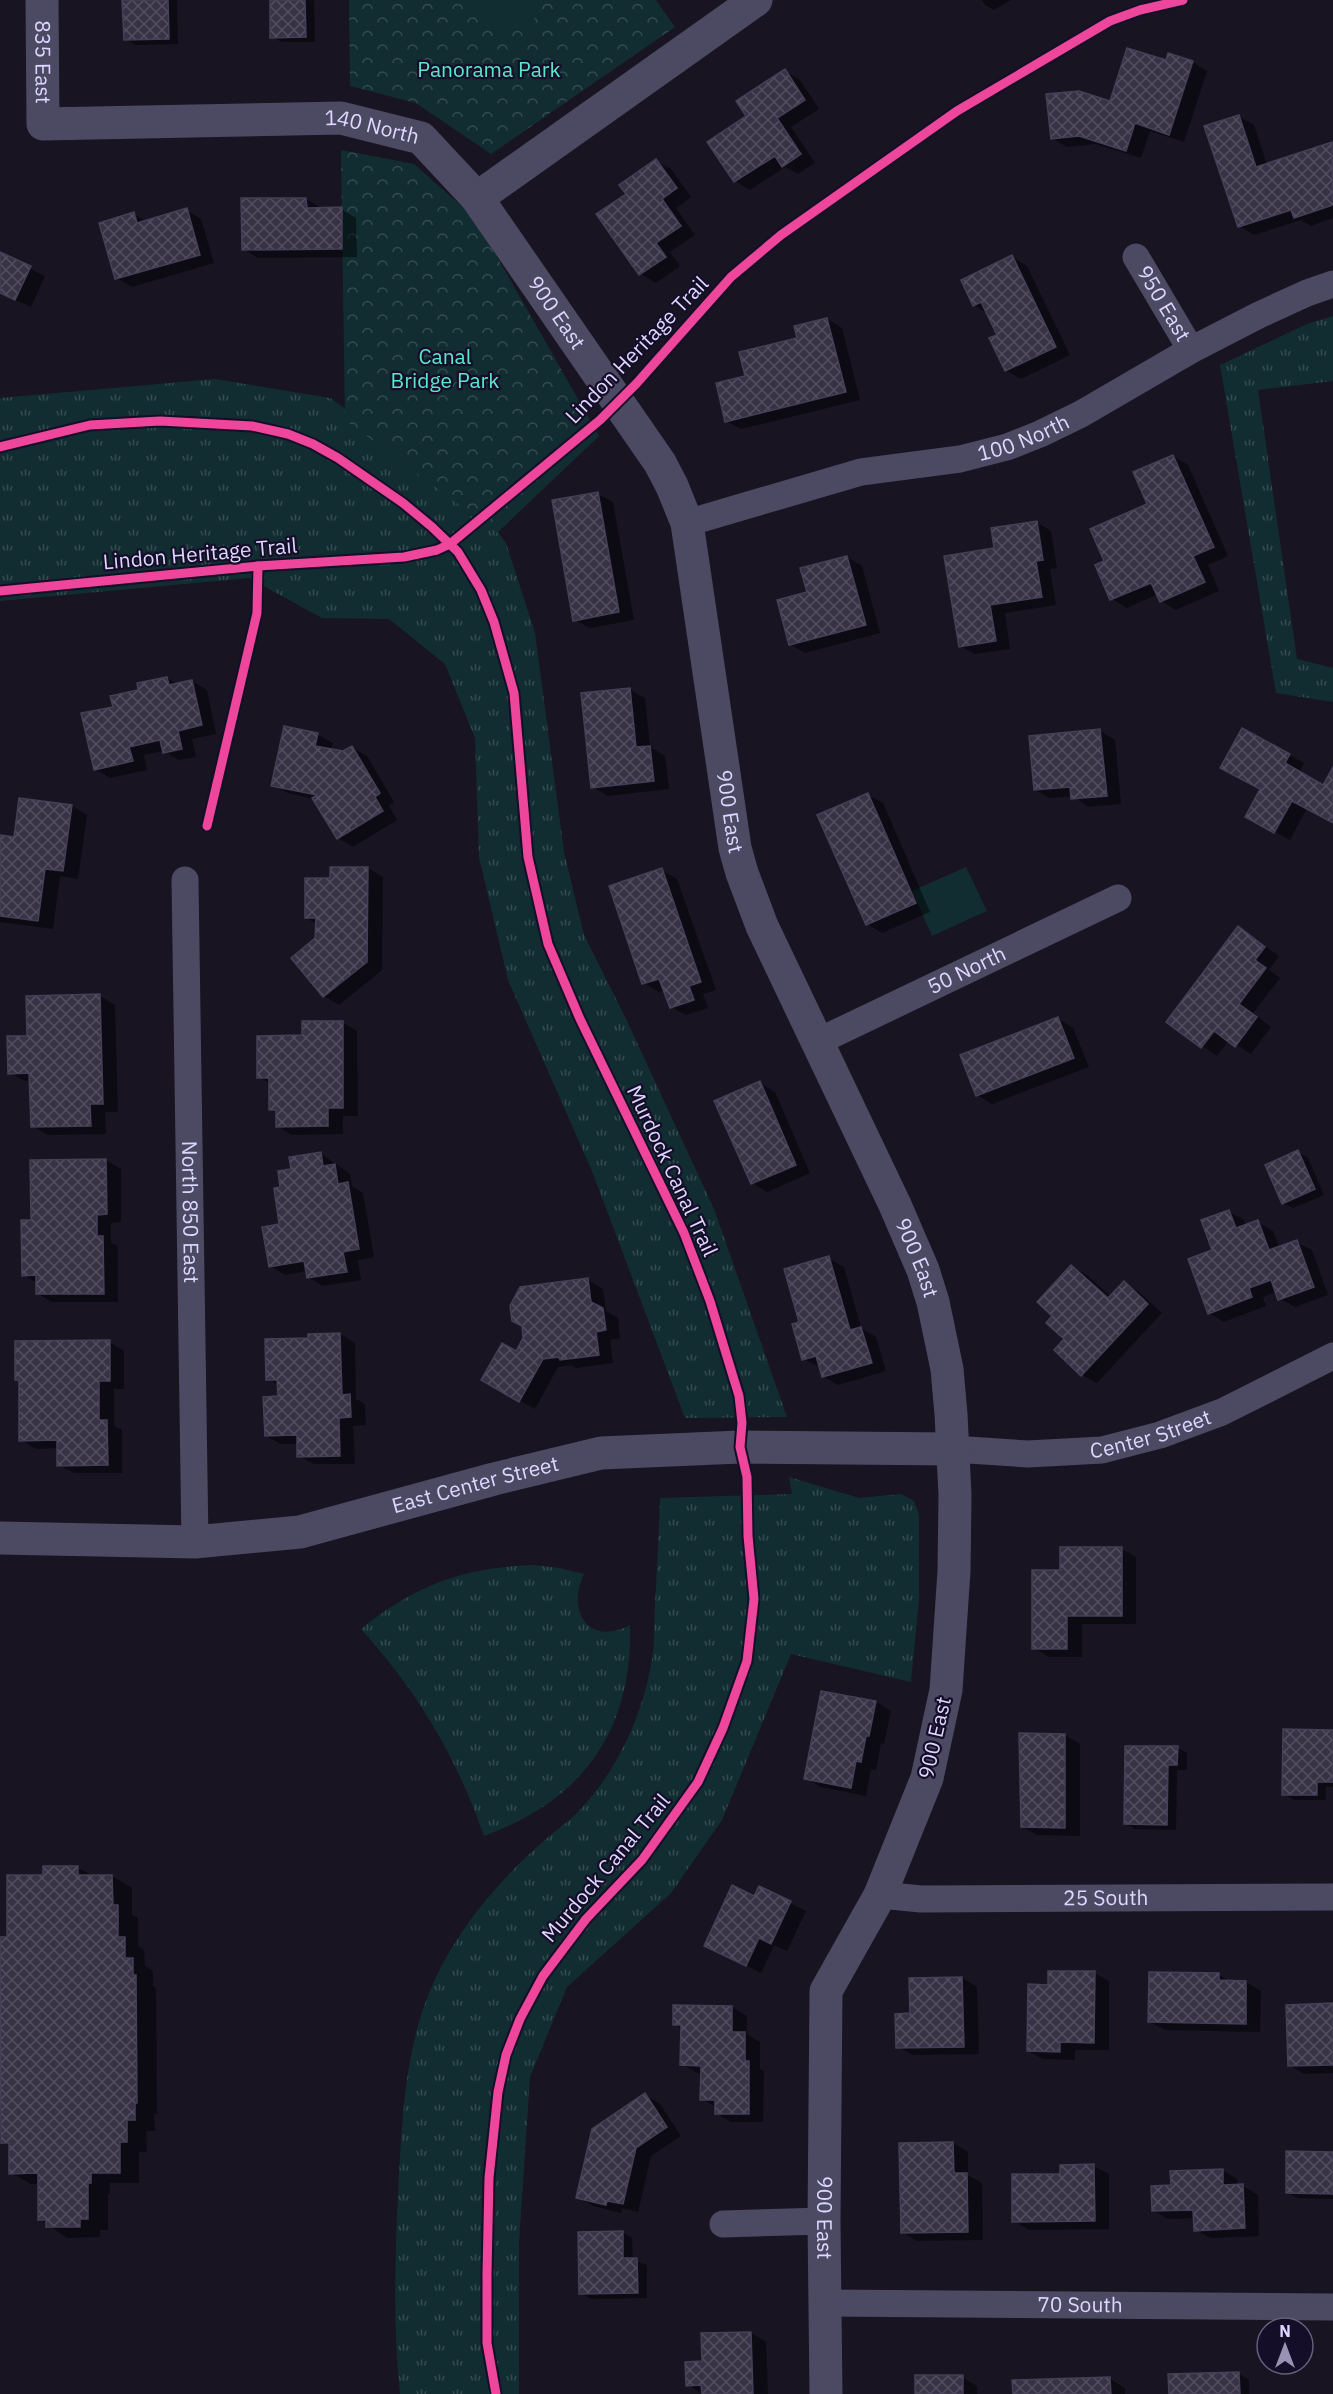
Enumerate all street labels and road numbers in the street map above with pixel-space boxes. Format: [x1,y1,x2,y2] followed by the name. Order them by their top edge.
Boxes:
[29,20,58,104] street label: 835 East
[324,103,422,150] street label: 140 North
[1131,260,1198,346] street label: 950 East
[559,269,714,429] street label: Lindon Heritage Trail
[522,270,592,355] street label: 900 East
[974,407,1074,467] street label: 100 North
[102,531,298,575] street label: Lindon Heritage Trail
[711,768,751,856] street label: 900 East
[922,939,1010,1000] street label: 50 North
[621,1080,725,1261] street label: Murdock Canal Trail
[176,1141,206,1283] street label: North 850 East
[889,1213,946,1301] street label: 900 East
[1089,1402,1215,1464] street label: Center Street
[388,1449,561,1519] street label: East Center Street
[911,1694,957,1782] street label: 900 East
[535,1787,676,1948] street label: Murdock Canal Trail
[1063,1883,1149,1911] street label: 25 South
[811,2176,839,2260] street label: 900 East
[1037,2290,1123,2318] street label: 70 South

